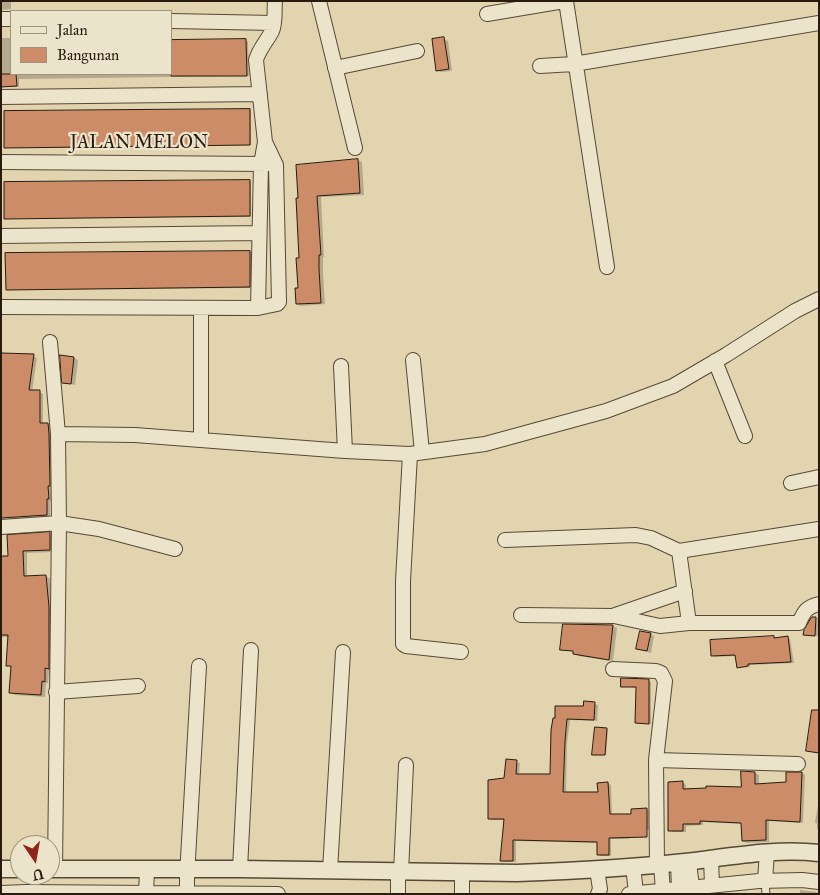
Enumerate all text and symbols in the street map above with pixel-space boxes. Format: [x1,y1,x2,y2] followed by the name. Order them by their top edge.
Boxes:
[10,10,172,75] legend
[57,21,88,39] text: Jalan
[57,46,119,64] text: Bangunan
[70,133,208,155] street label: JALAN MELON
[10,835,60,885] north arrow
[31,865,45,884] text: U

